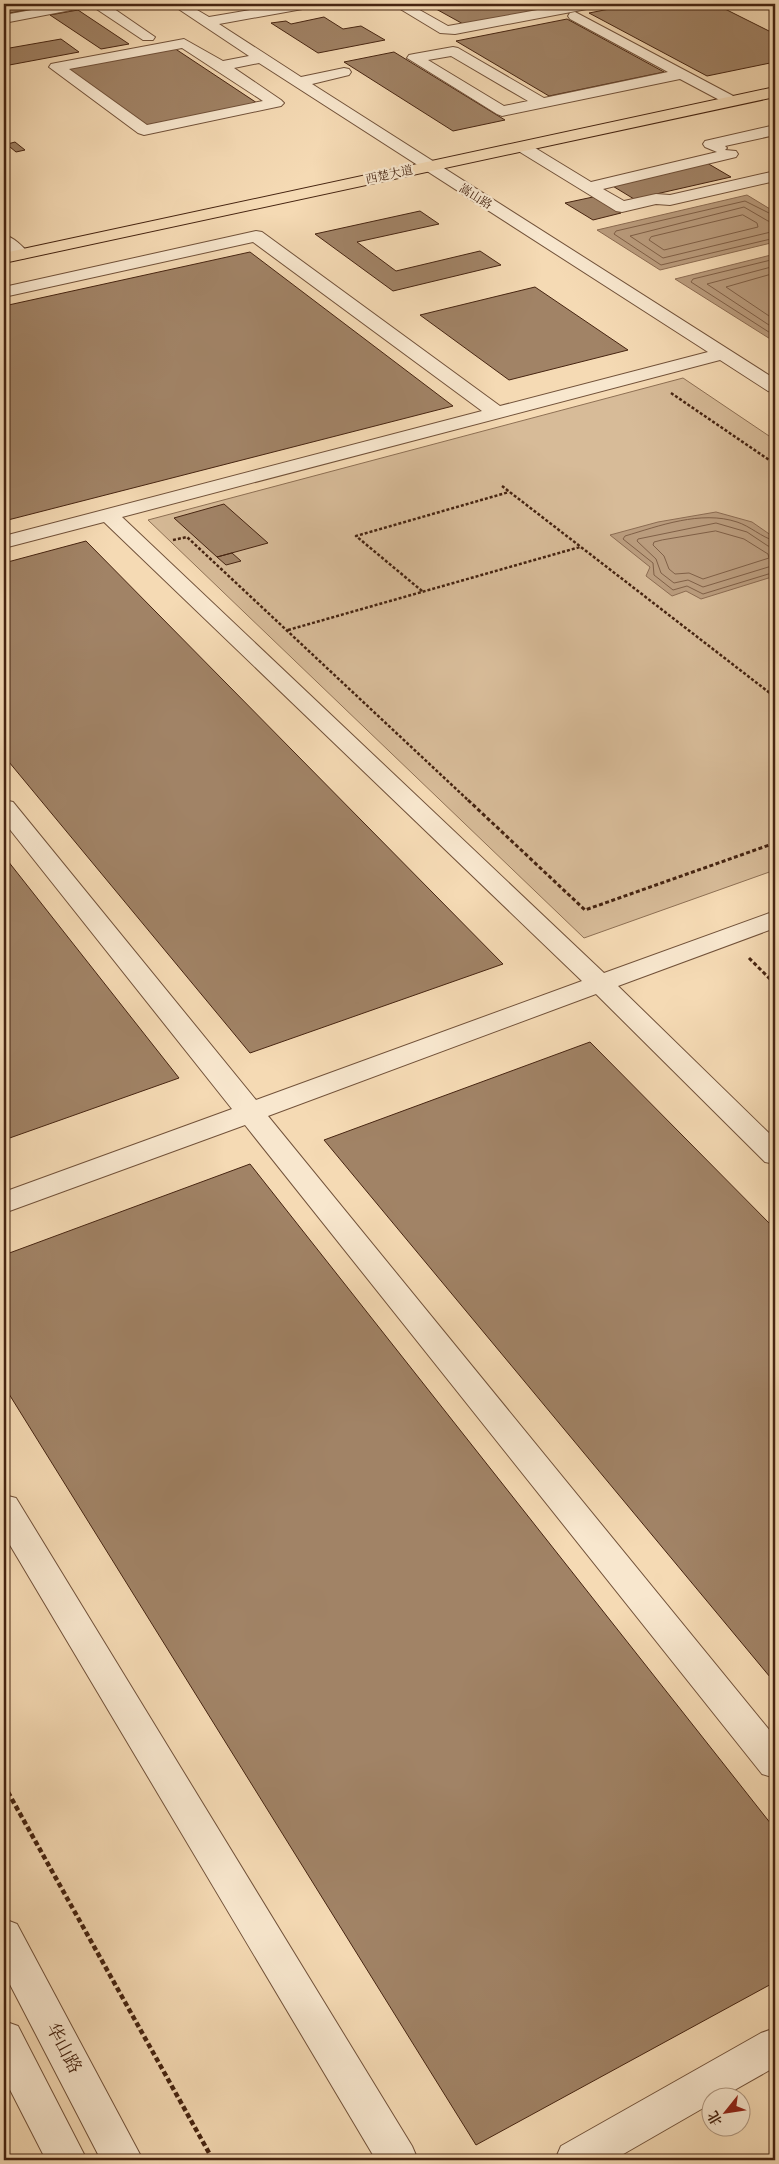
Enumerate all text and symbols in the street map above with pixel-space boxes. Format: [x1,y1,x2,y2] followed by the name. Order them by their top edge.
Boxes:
[364,162,414,186] street label: 西楚大道
[457,180,495,212] street label: 嵩山路
[42,2019,86,2077] street label: 华山路
[702,2086,752,2136] north arrow
[703,2108,726,2129] text: 北

